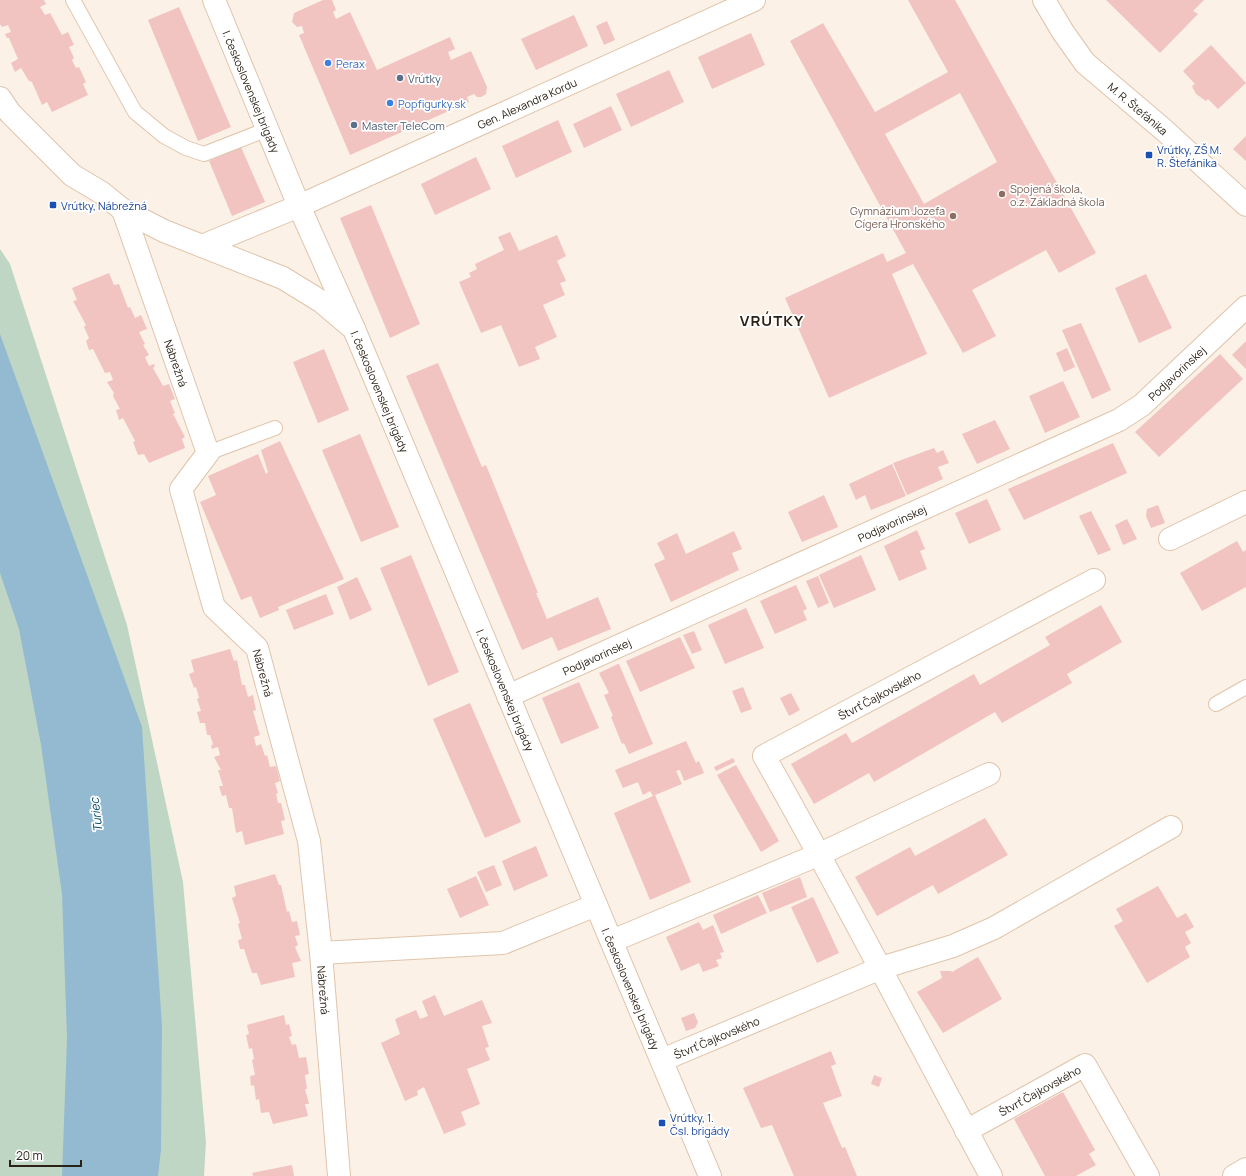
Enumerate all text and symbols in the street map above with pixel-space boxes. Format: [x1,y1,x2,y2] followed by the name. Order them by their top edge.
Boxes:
[220,28,284,155] street label: I. československej brigády
[336,56,365,71] place label: Perax
[323,58,333,68] marker: Perax
[408,71,441,86] place label: Vrútky
[395,73,405,83] marker: Vrútky
[475,74,579,132] street label: Gen. Alexandra Kordu
[1105,78,1171,138] street label: M. R. Štefánika
[398,96,466,111] place label: Popfigurky.sk
[385,98,395,108] marker: Popfigurky.sk
[362,118,445,133] place label: Master TeleCom
[349,120,359,130] marker: Master TeleCom
[1157,142,1222,170] place label: Vrútky, ZŠ M. R. Štefánika
[1144,150,1154,160] marker: Vrútky, ZŠ M. R. Štefánika
[1010,181,1105,209] place label: Spojená škola, o.z. Základná škola
[997,189,1007,199] marker: Spojená škola, o.z. Základná škola
[61,198,147,213] place label: Vrútky, Nábrežná
[48,200,58,210] marker: Vrútky, Nábrežná
[850,203,945,231] place label: Gymnázium Jozefa Cígera Hronského
[948,211,958,221] marker: Gymnázium Jozefa Cígera Hronského
[740,310,804,331] district label: VRÚTKY
[348,328,413,455] street label: I. československej brigády
[161,337,192,389] street label: Nábrežná
[1144,342,1208,403] street label: Podjavorinskej
[855,501,928,545] street label: Podjavorinskej
[473,627,538,753] street label: I. československej brigády
[560,634,633,678] street label: Podjavorinskej
[250,647,277,698] street label: Nábrežná
[835,666,924,723] street label: Štvrť Čajkovského
[85,796,107,833] water label: Turiec
[599,925,664,1052] street label: I. československej brigády
[315,965,333,1015] street label: Nábrežná
[671,1012,762,1062] street label: Štvrť Čajkovského
[996,1061,1084,1119] street label: Štvrť Čajkovského
[670,1110,729,1138] place label: Vrútky, 1. Čsl. brigády
[657,1118,667,1128] marker: Vrútky, 1. Čsl. brigády
[10,1142,81,1168] scale bar
[16,1147,43,1164] text: 20 m

